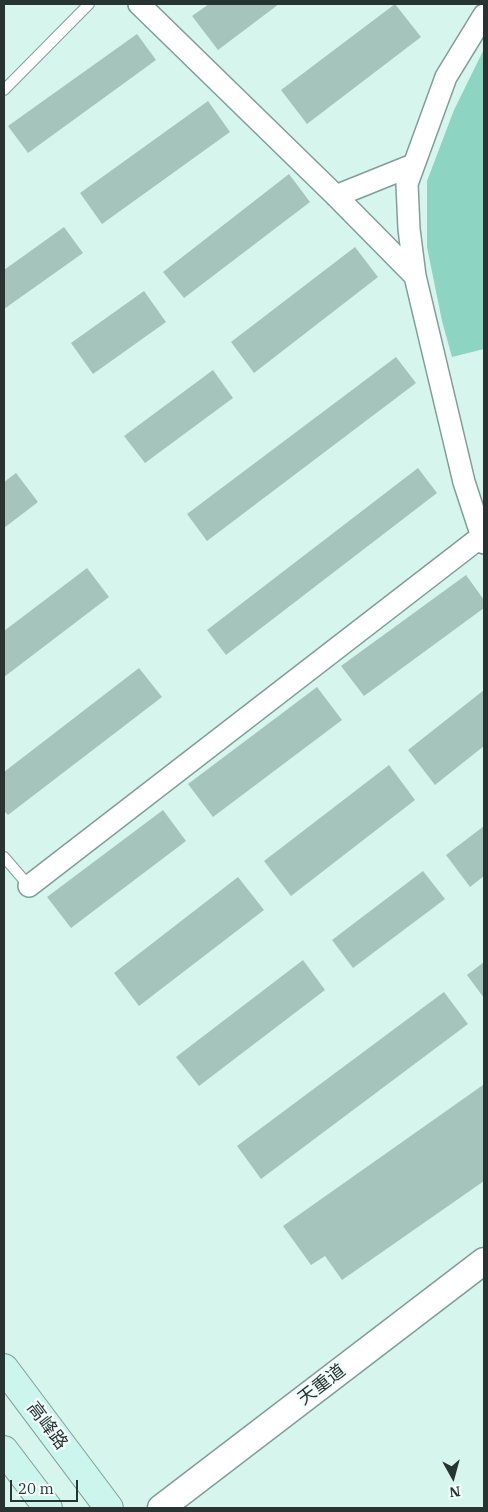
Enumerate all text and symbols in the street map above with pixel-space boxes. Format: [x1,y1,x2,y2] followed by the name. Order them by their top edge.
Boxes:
[294,1360,350,1410] street label: 天重道
[22,1398,72,1454] street label: 高峰路
[428,1452,478,1502] north arrow
[12,1470,80,1502] scale bar
[18,1479,54,1498] text: 20 m
[448,1482,461,1501] text: N

